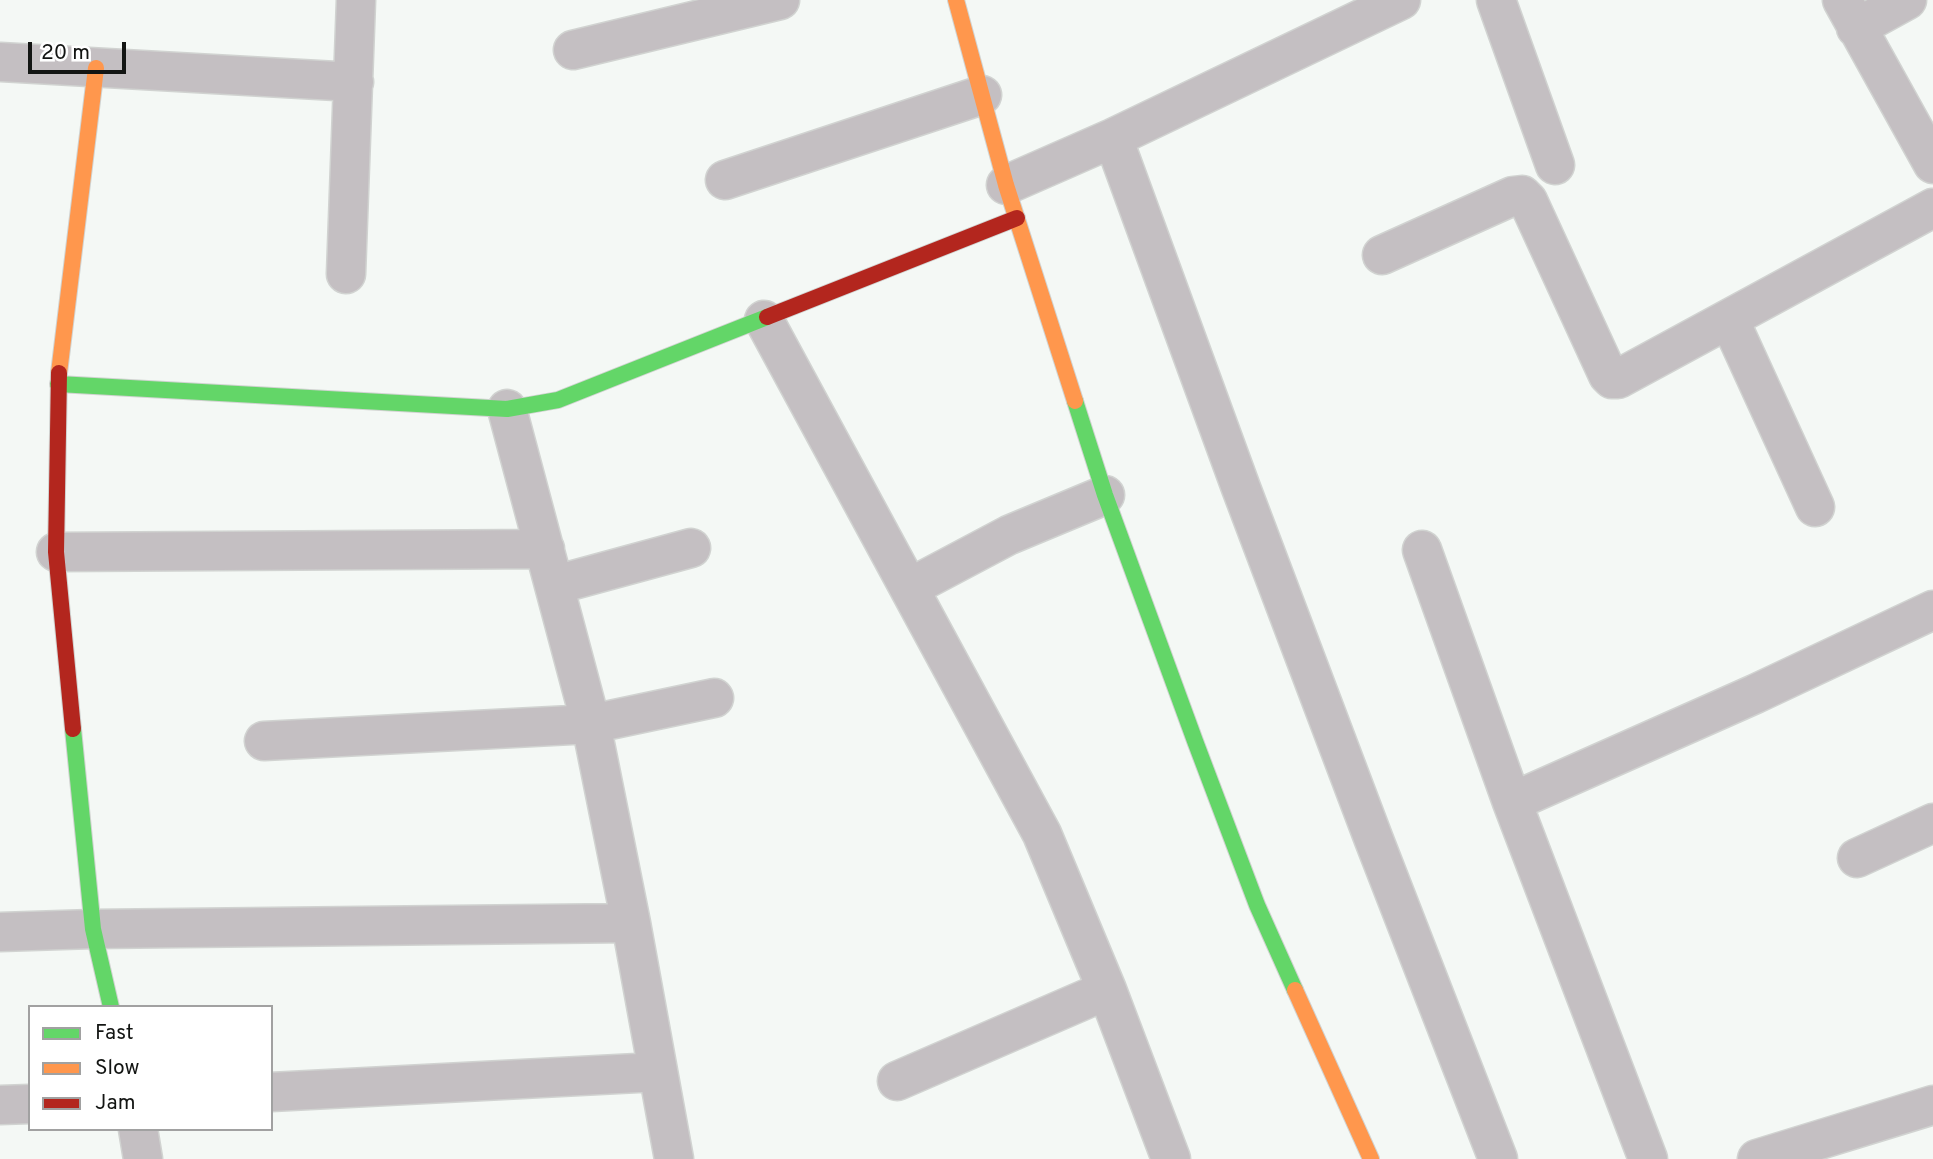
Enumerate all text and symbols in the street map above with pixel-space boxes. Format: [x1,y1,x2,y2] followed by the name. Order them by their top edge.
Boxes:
[32,28,130,72] scale bar
[41,40,90,67] text: 20 m
[28,1005,273,1131] legend
[95,1020,134,1047] text: Fast
[95,1055,140,1082] text: Slow
[95,1090,136,1117] text: Jam

